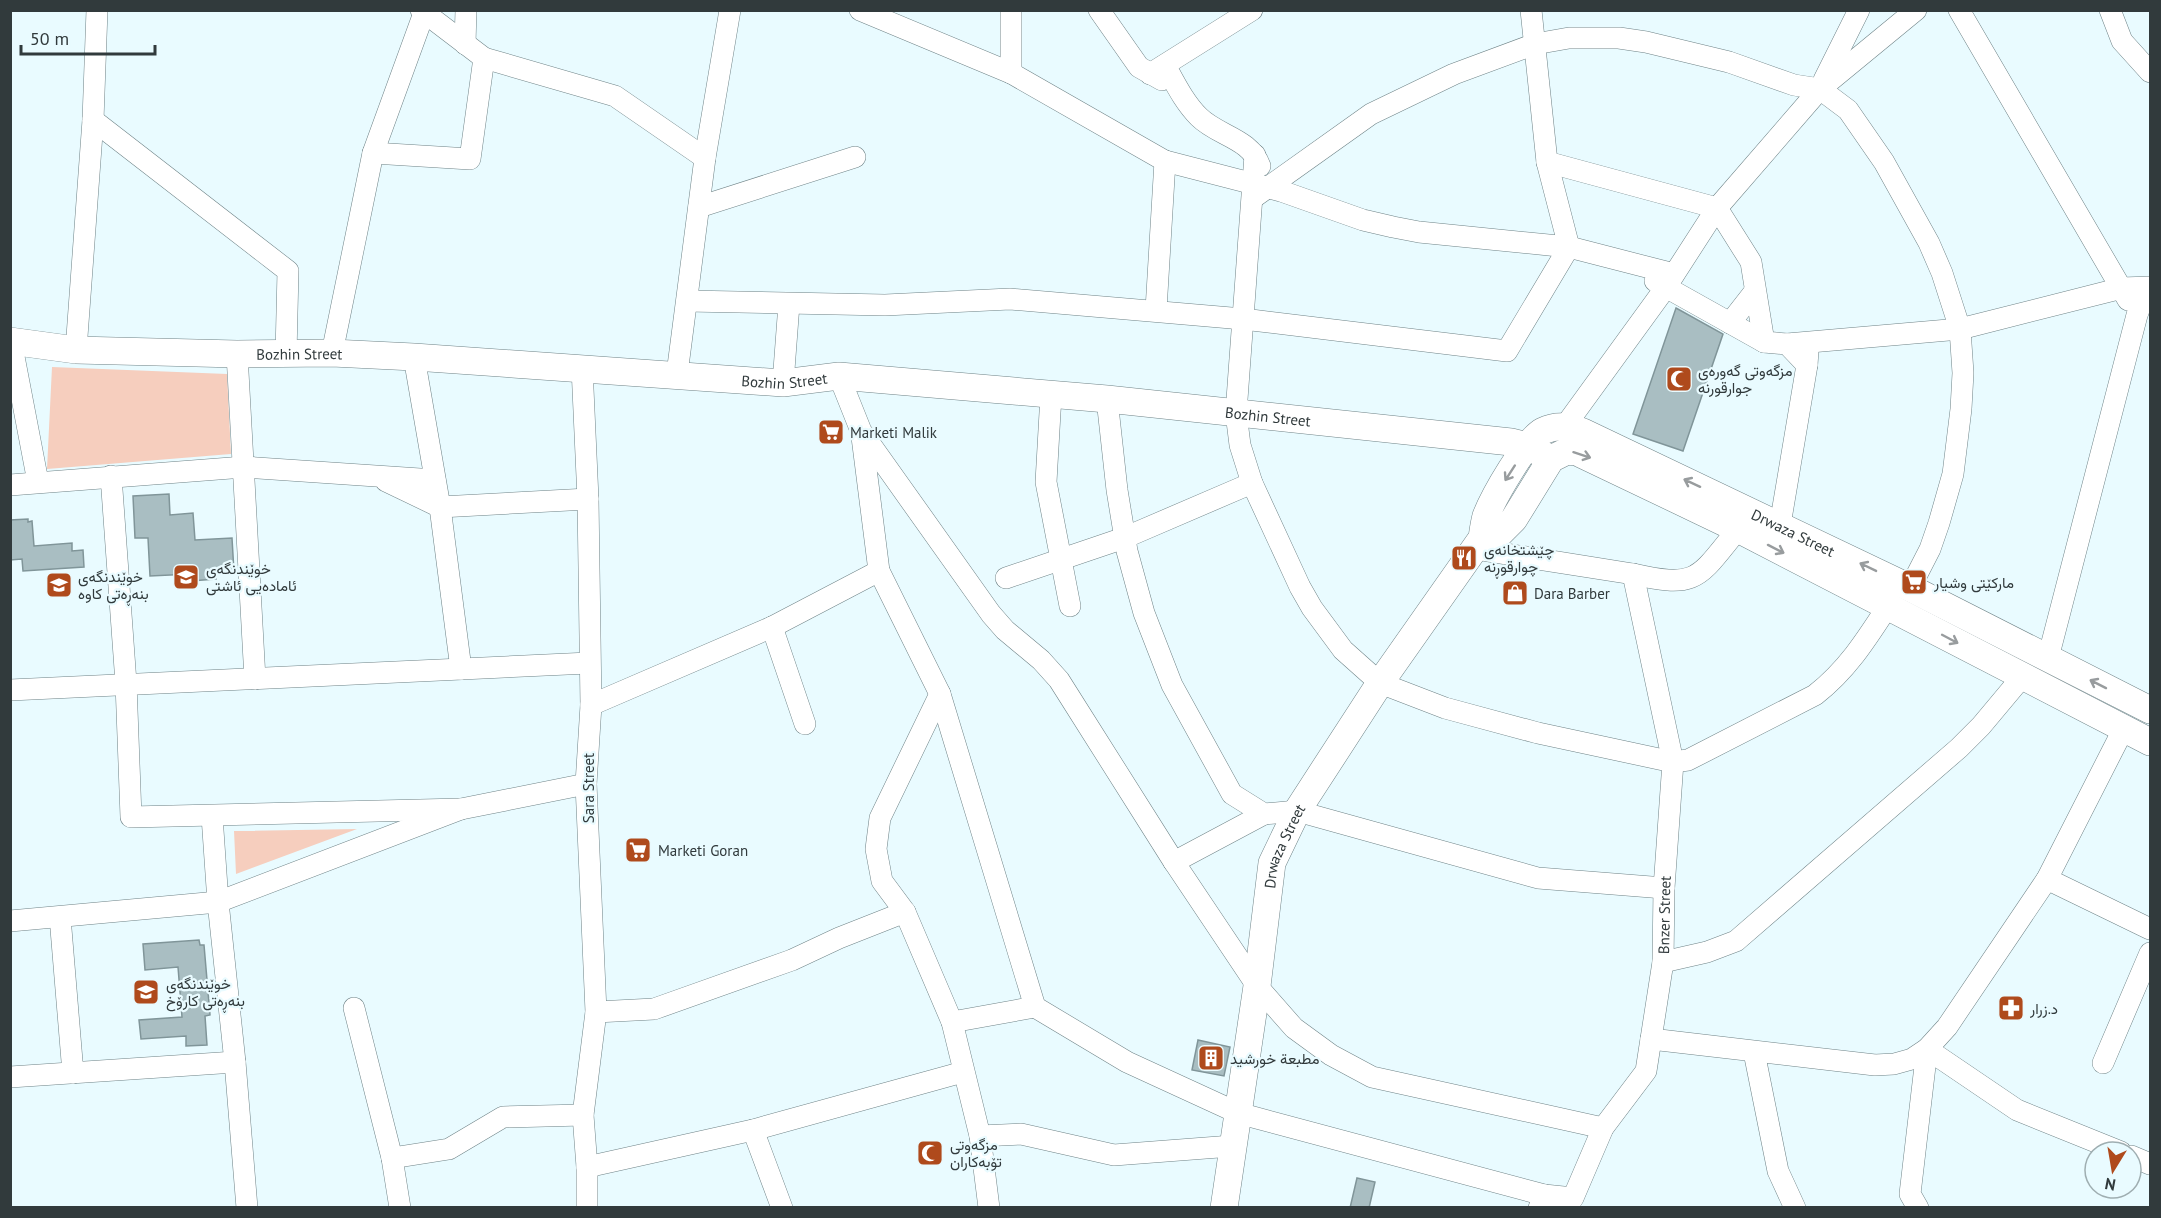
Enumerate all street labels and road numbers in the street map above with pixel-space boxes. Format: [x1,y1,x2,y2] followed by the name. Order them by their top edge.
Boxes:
[256,343,343,363] street label: Bozhin Street
[741,368,828,393] street label: Bozhin Street
[1224,402,1312,430] street label: Bozhin Street
[1749,504,1838,560] street label: Drwaza Street
[579,753,598,823] street label: Sara Street
[1260,800,1309,889] street label: Drwaza Street
[1654,875,1674,954] street label: Bnzer Street

